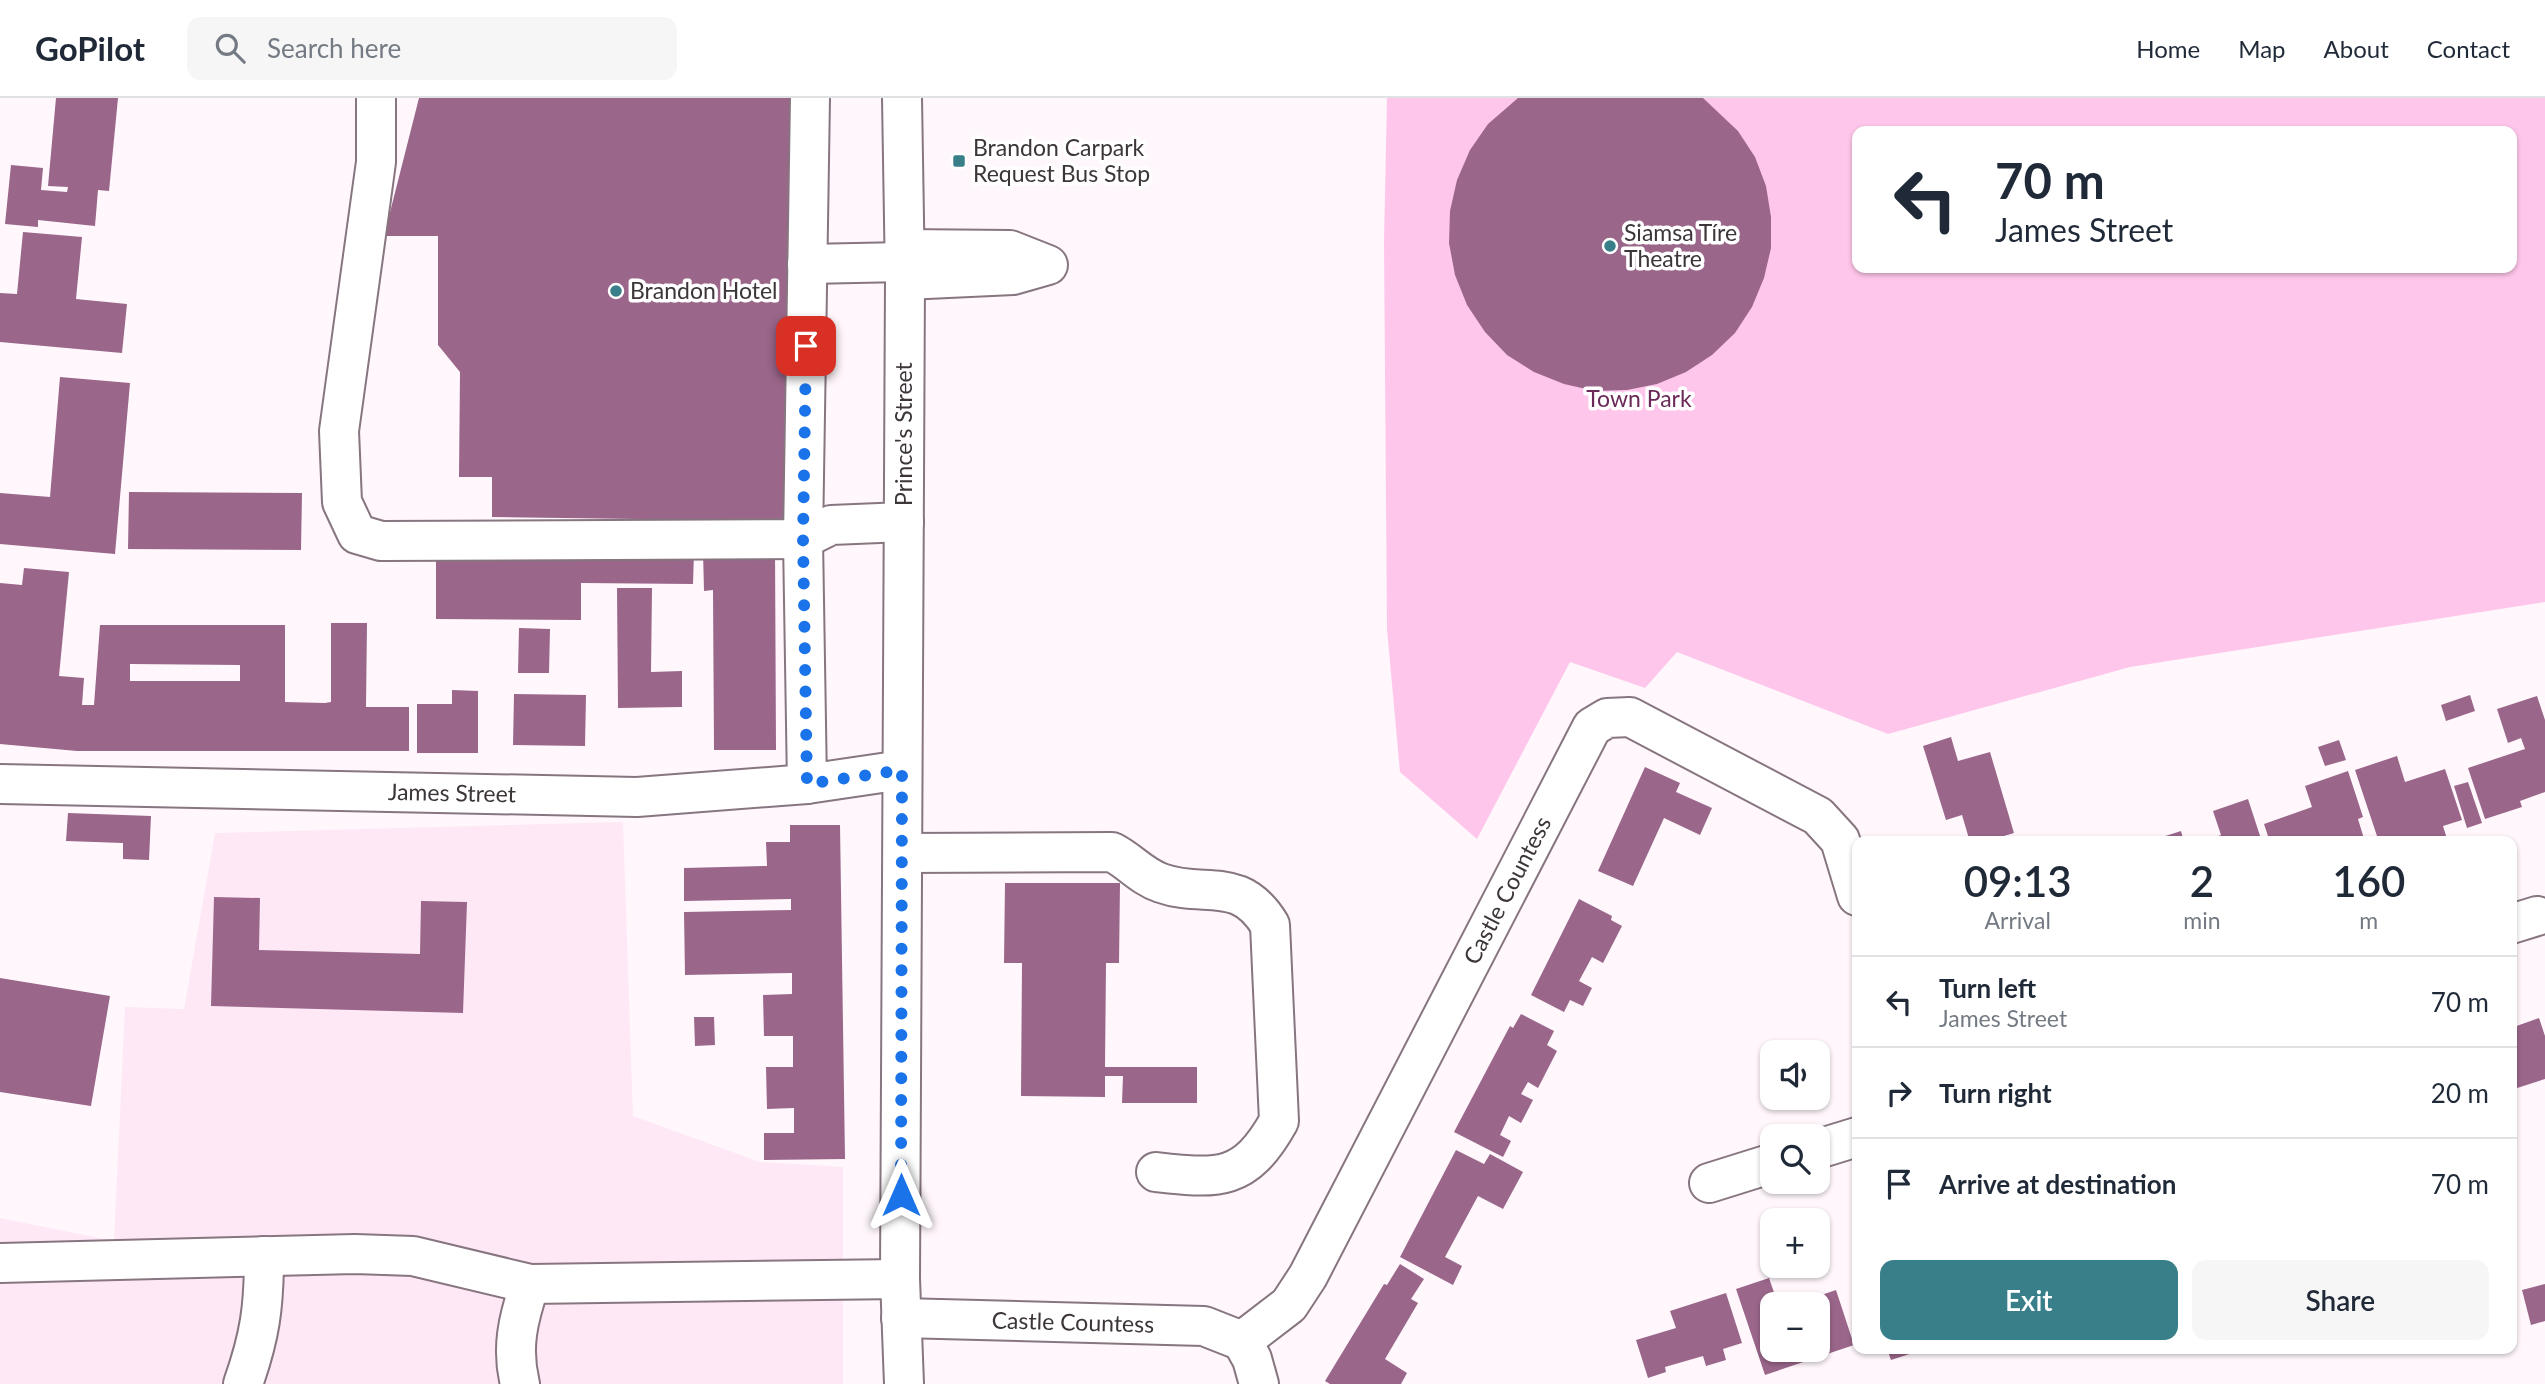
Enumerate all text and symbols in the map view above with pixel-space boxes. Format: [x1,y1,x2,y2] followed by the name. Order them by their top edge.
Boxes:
[187,17,677,80] search box
[35,28,145,68] text: GoPilot
[211,29,249,67] icon: search
[267,32,401,64] text: Search here
[2136,34,2200,63] text: Home
[2238,34,2286,63] text: Map
[2324,34,2389,63] text: About
[2427,34,2510,63] text: Contact
[973,133,1150,187] place label: Brandon Carpark Request Bus Stop
[1995,151,2105,209] text: 70 m
[951,153,967,169] marker: Brandon Carpark Request Bus Stop
[1880,154,1971,245] icon: left
[1995,210,2173,249] text: James Street
[1624,218,1737,272] place label: Siamsa Tíre Theatre
[1602,238,1618,254] marker: Siamsa Tíre Theatre
[630,276,778,304] place label: Brandon Hotel
[608,283,624,299] marker: Brandon Hotel
[776,316,836,376] pin
[787,327,825,365] icon: arrive
[889,361,917,506] street label: Prince's Street
[1586,384,1692,412] park label: Town Park
[388,777,517,808] street label: James Street
[1457,811,1556,969] street label: Castle Countess
[1964,856,2072,906] text: 09:13
[2190,856,2214,906] text: 2
[2332,856,2405,906] text: 160
[1985,906,2051,934] text: Arrival
[2183,906,2221,934] text: min
[2359,906,2378,934] text: m
[1939,972,2036,1004] text: Turn left
[1880,983,1918,1021] icon: left
[2431,986,2489,1018] text: 70 m
[1939,1004,2067,1032] text: James Street
[1760,1040,1830,1362] map controls
[1760,1040,1830,1110] button: sound
[1880,1074,1918,1112] icon: right
[1939,1077,2052,1109] text: Turn right
[2431,1077,2489,1109] text: 20 m
[1760,1124,1830,1194] button: search
[864,1158,938,1232] position arrow
[1880,1165,1918,1203] icon: arrive
[1939,1168,2176,1200] text: Arrive at destination
[2431,1168,2489,1200] text: 70 m
[1760,1208,1830,1278] button: +
[1880,1260,2178,1340] button: Exit
[2192,1260,2489,1340] button: Share
[1760,1292,1830,1362] button: −
[991,1305,1155,1338] street label: Castle Countess

